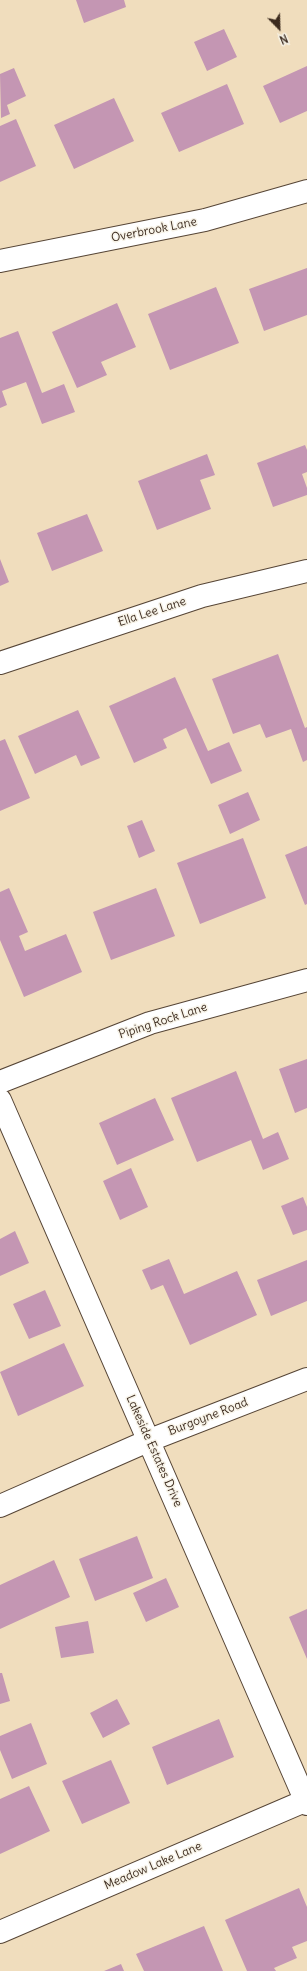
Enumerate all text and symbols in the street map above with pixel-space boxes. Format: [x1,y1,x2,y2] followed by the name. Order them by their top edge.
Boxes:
[259,8,299,48] north arrow
[277,31,290,47] text: N
[110,215,198,245] street label: Overbrook Lane
[116,594,188,630] street label: Ella Lee Lane
[117,1000,209,1042] street label: Piping Rock Lane
[123,1393,185,1509] street label: Lakeside Estates Drive
[166,1395,250,1439] street label: Burgoyne Road
[102,1839,204,1893] street label: Meadow Lake Lane

